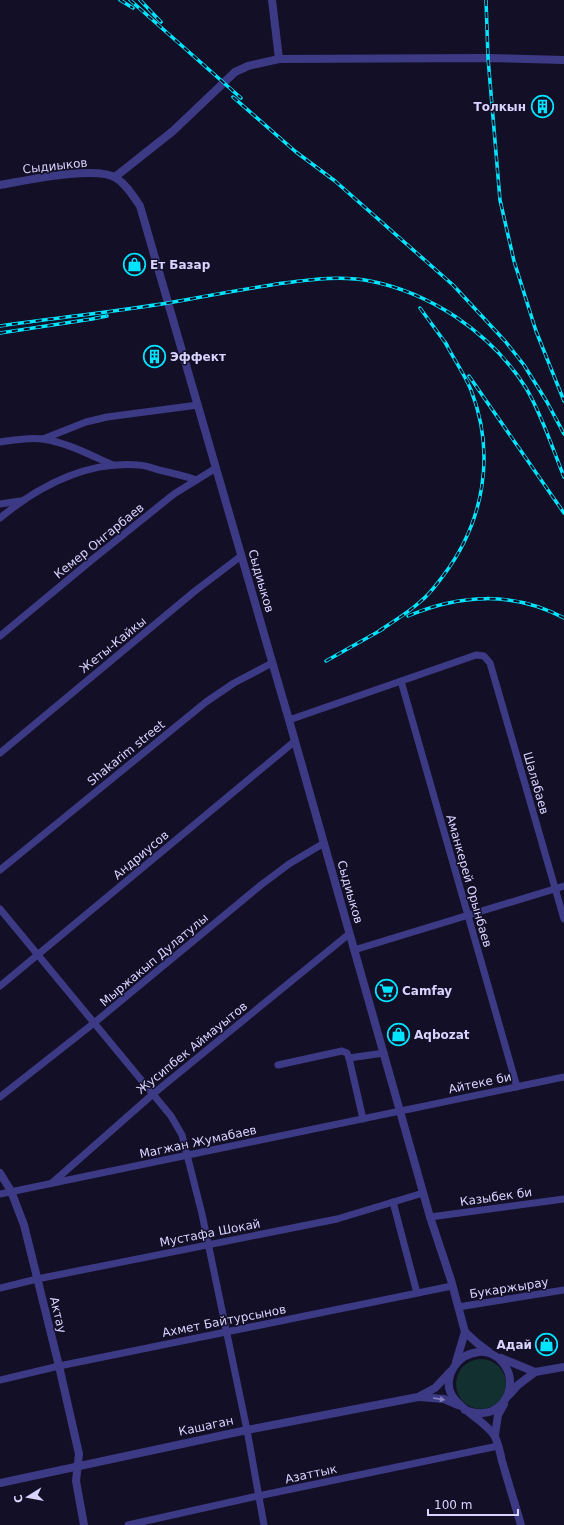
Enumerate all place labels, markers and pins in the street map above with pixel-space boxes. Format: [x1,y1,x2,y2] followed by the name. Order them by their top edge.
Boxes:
[529,94,555,120] building icon: Толкын
[473,100,526,114] place label: Толкын
[122,252,148,278] shop icon: Ет Базар
[150,258,211,272] place label: Ет Базар
[142,344,168,370] building icon: Эффект
[170,350,226,364] place label: Эффект
[374,978,400,1004] supermarket icon: Camfay
[402,984,452,998] place label: Camfay
[386,1022,412,1048] shop icon: Aqbozat
[414,1028,470,1042] place label: Aqbozat
[534,1332,560,1358] shop icon: Адай
[497,1338,532,1352] place label: Адай

